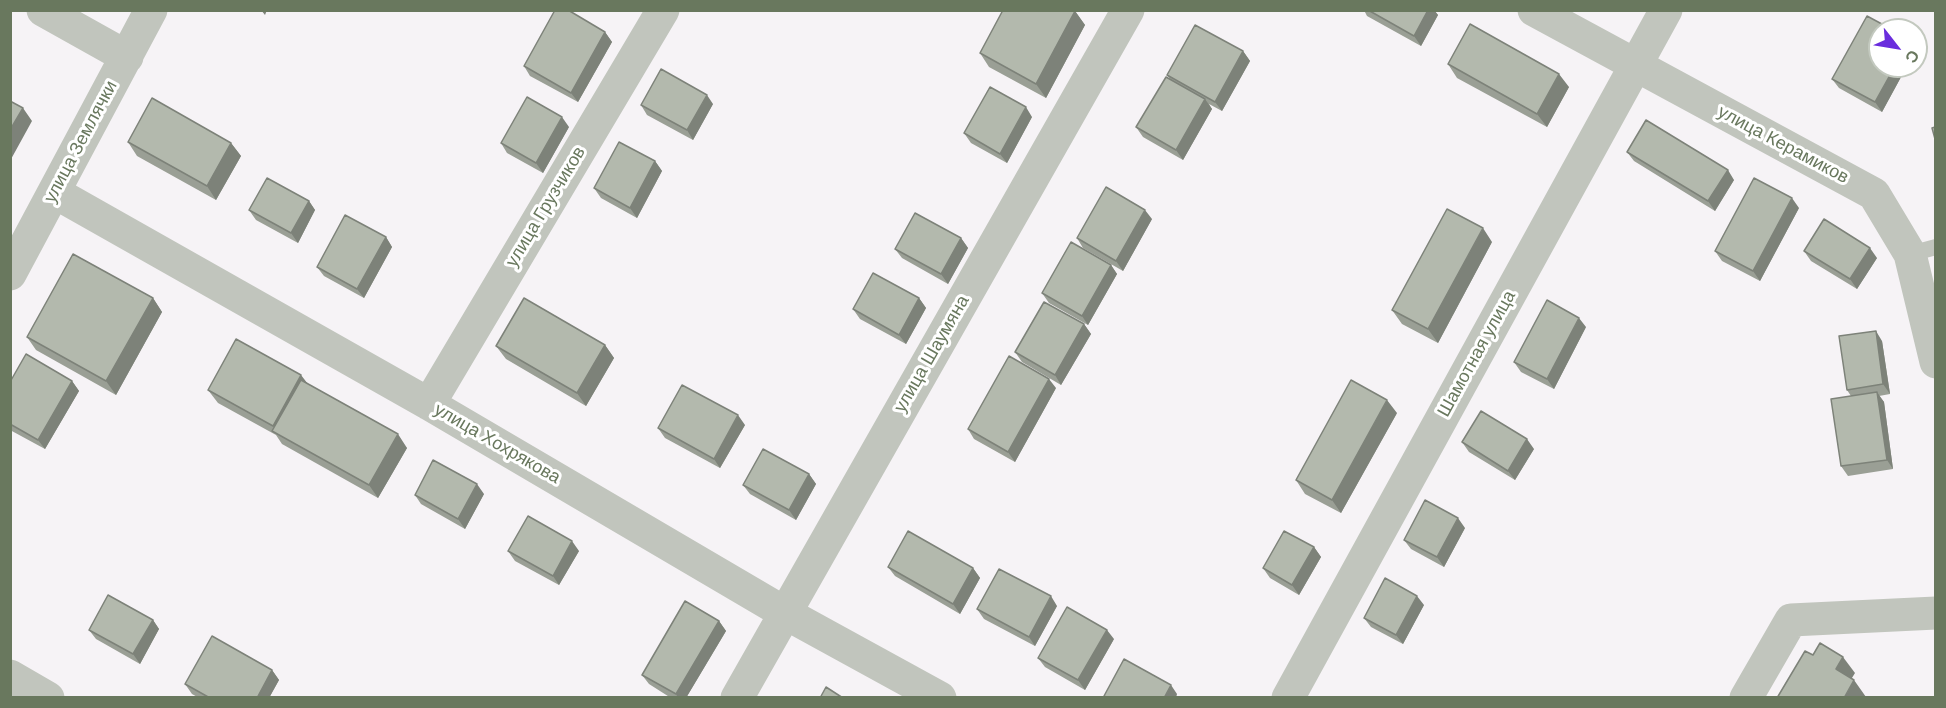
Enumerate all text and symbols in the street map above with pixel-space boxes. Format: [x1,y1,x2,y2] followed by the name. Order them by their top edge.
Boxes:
[1868,18,1928,78] north arrow
[1902,47,1922,66] text: С
[40,77,122,207] street label: улица Землячки
[1714,101,1852,189] street label: улица Керамиков
[502,143,590,271] street label: улица Грузчиков
[1433,287,1521,421] street label: Шамотная улица
[890,292,974,416] street label: улица Шаумяна
[430,399,564,489] street label: улица Хохрякова

